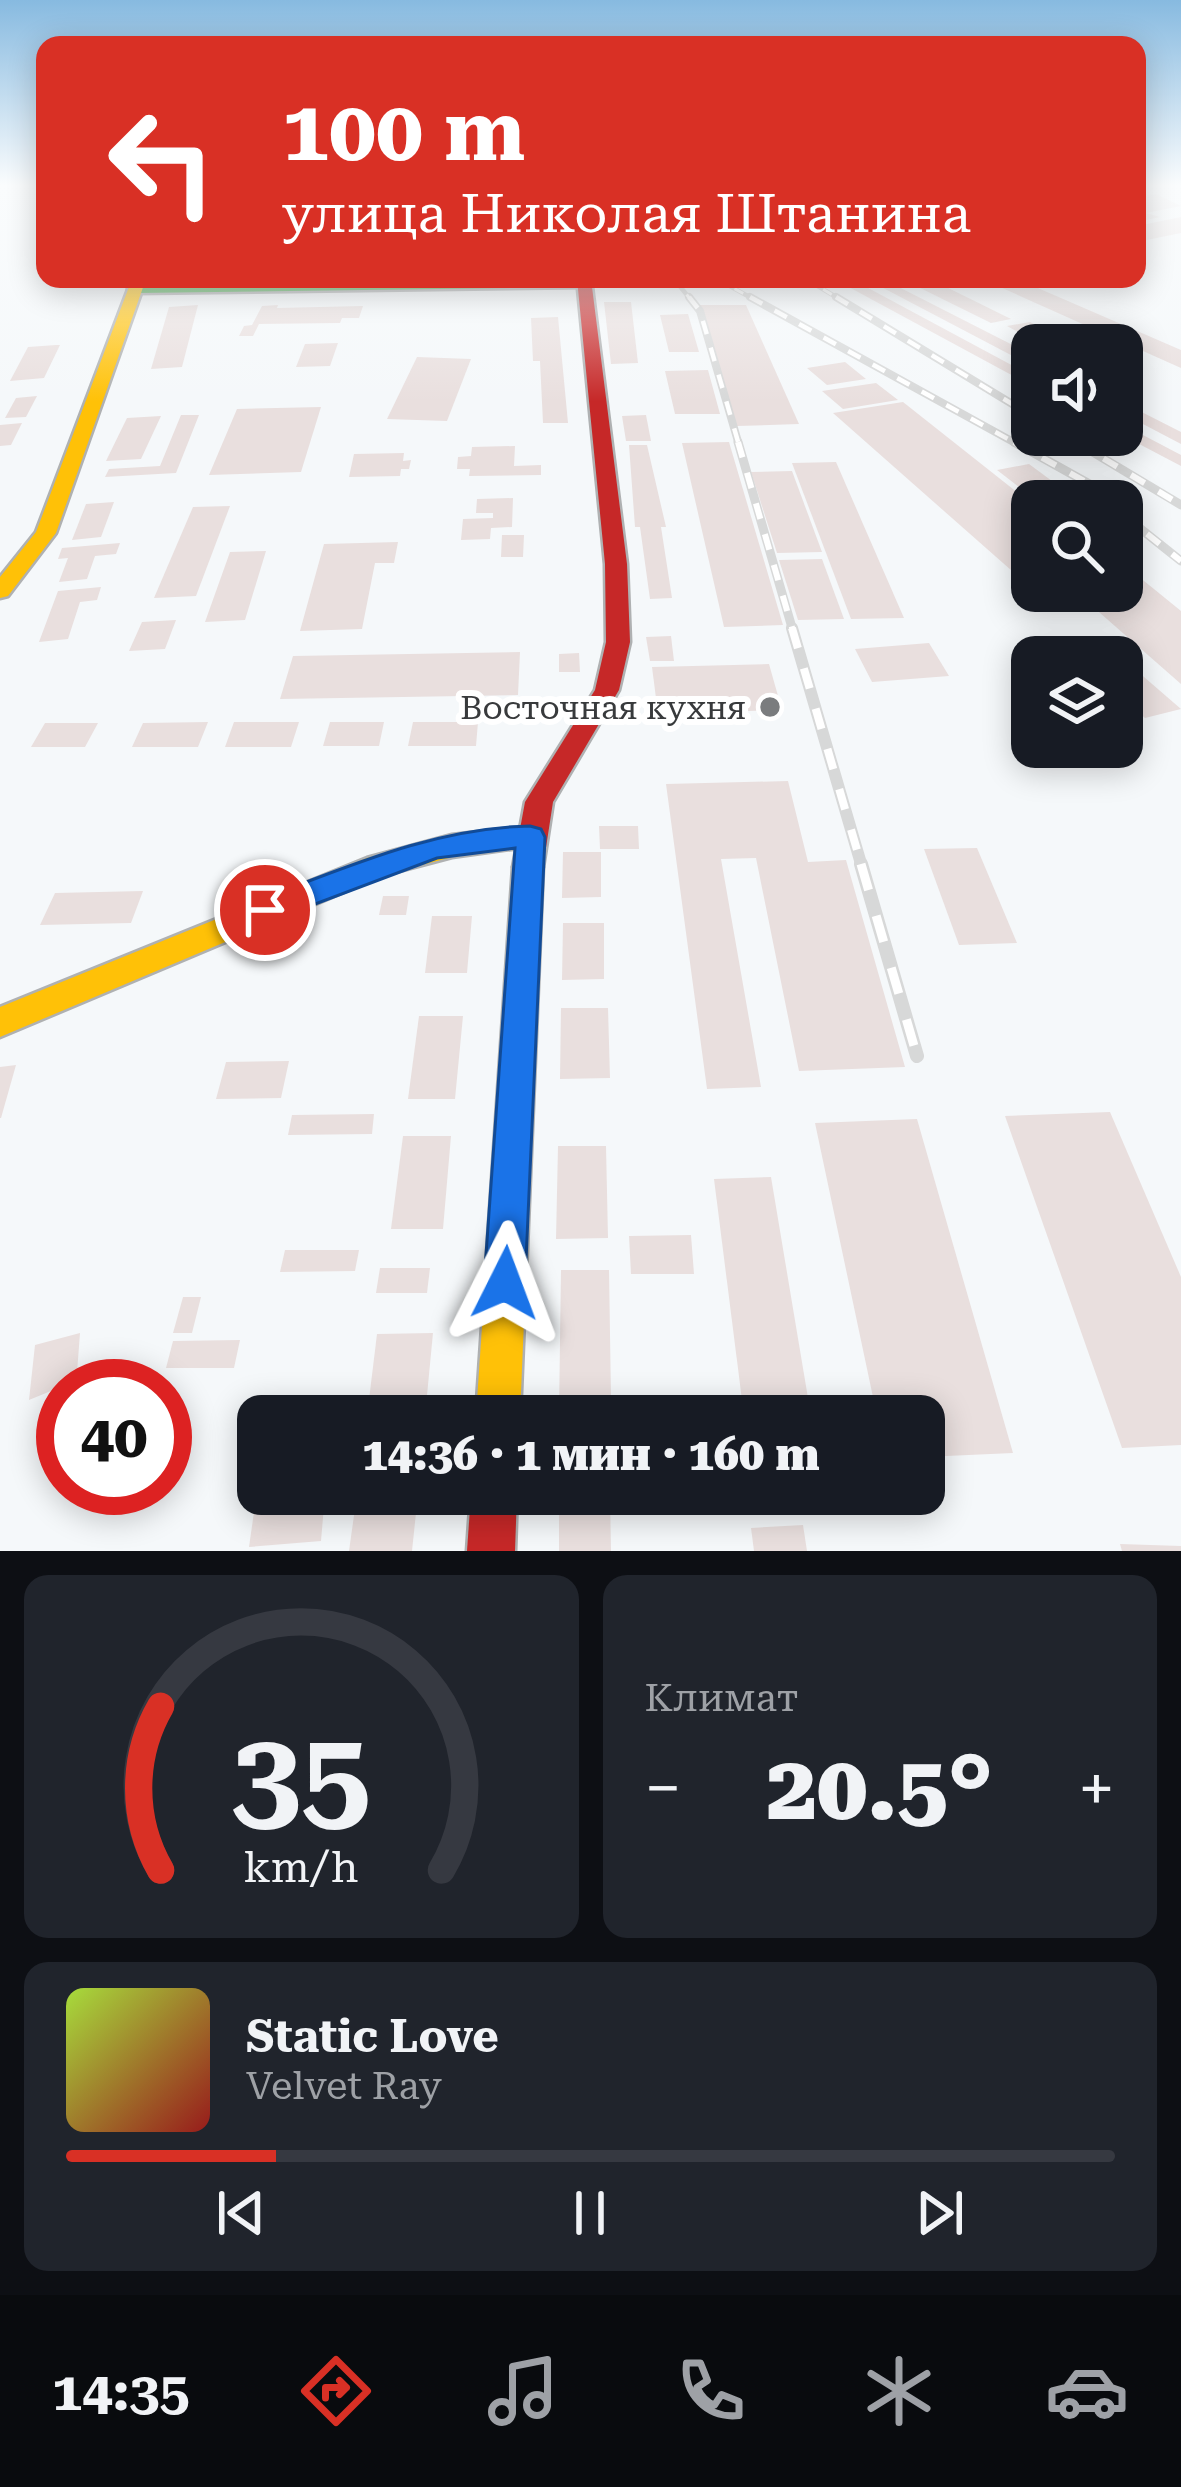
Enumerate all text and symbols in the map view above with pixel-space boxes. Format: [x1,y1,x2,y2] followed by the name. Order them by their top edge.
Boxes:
[282,82,525,180] text: 100 m
[84,84,240,240] icon: left
[282,182,971,245] text: улица Николая Штанина
[1011,324,1143,768] map controls
[1011,324,1143,456] button: sound
[1011,480,1143,612] button: search
[1011,636,1143,768] button: layers
[460,688,746,727] place label: Восточная кухня
[757,694,783,720] marker: Восточная кухня
[214,859,316,961] pin
[232,877,298,943] icon: arrive
[442,1220,568,1346] position arrow
[36,1359,192,1515] speed limit sign: 40
[362,1428,820,1481] text: 14:36 · 1 мин · 160 m
[645,1675,799,1721] text: Климат
[231,1703,371,1849] text: 35
[767,1736,993,1841] text: 20.5°
[645,1750,681,1827] text: −
[1078,1750,1115,1827] text: +
[244,1841,359,1891] text: km/h
[246,2010,499,2063] text: Static Love
[246,2063,442,2109] text: Velvet Ray
[208,2180,274,2246] icon: previous
[557,2180,623,2246] icon: pause
[907,2180,973,2246] icon: next
[294,2349,378,2433] icon: directions
[481,2349,565,2433] icon: music
[669,2349,753,2433] icon: phone
[857,2349,941,2433] icon: climate
[1045,2349,1129,2433] icon: car
[52,2360,190,2423] text: 14:35

